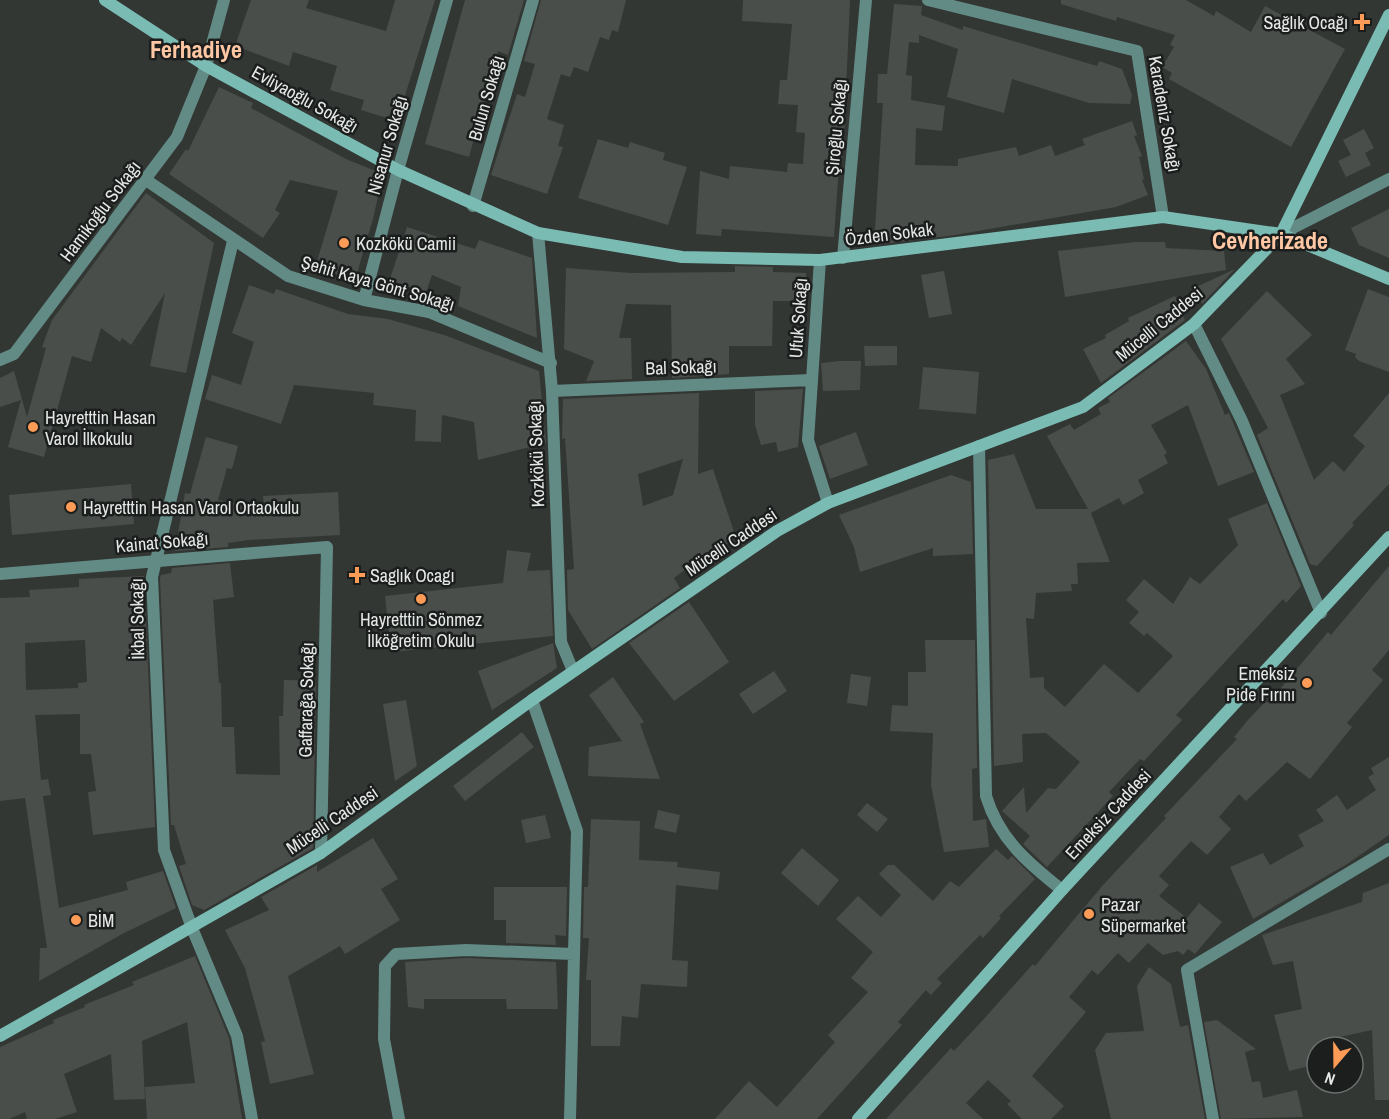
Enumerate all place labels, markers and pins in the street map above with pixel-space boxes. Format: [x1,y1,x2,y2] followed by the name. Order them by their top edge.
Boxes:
[1263,10,1348,35] place label: Sağlık Ocağı
[1353,13,1371,31] marker: Sağlık Ocağı
[356,231,456,256] place label: Kozkökü Camii
[337,236,351,250] marker: Kozkökü Camii
[45,405,156,451] place label: Hayretttin Hasan Varol İlkokulu
[26,420,40,434] marker: Hayretttin Hasan Varol İlkokulu
[83,495,299,520] place label: Hayretttin Hasan Varol Ortaokulu
[64,500,78,514] marker: Hayretttin Hasan Varol Ortaokulu
[370,563,455,588] place label: Saglık Ocagı
[348,566,366,584] marker: Saglık Ocagı
[414,592,428,606] marker: Hayretttin Sönmez İlköğretim Okulu
[360,607,482,653] place label: Hayretttin Sönmez İlköğretim Okulu
[1226,661,1295,707] place label: Emeksiz Pide Fırını
[1300,676,1314,690] marker: Emeksiz Pide Fırını
[1101,892,1186,938] place label: Pazar Süpermarket
[1082,907,1096,921] marker: Pazar Süpermarket
[88,908,114,933] place label: BİM
[69,913,83,927] marker: BİM

